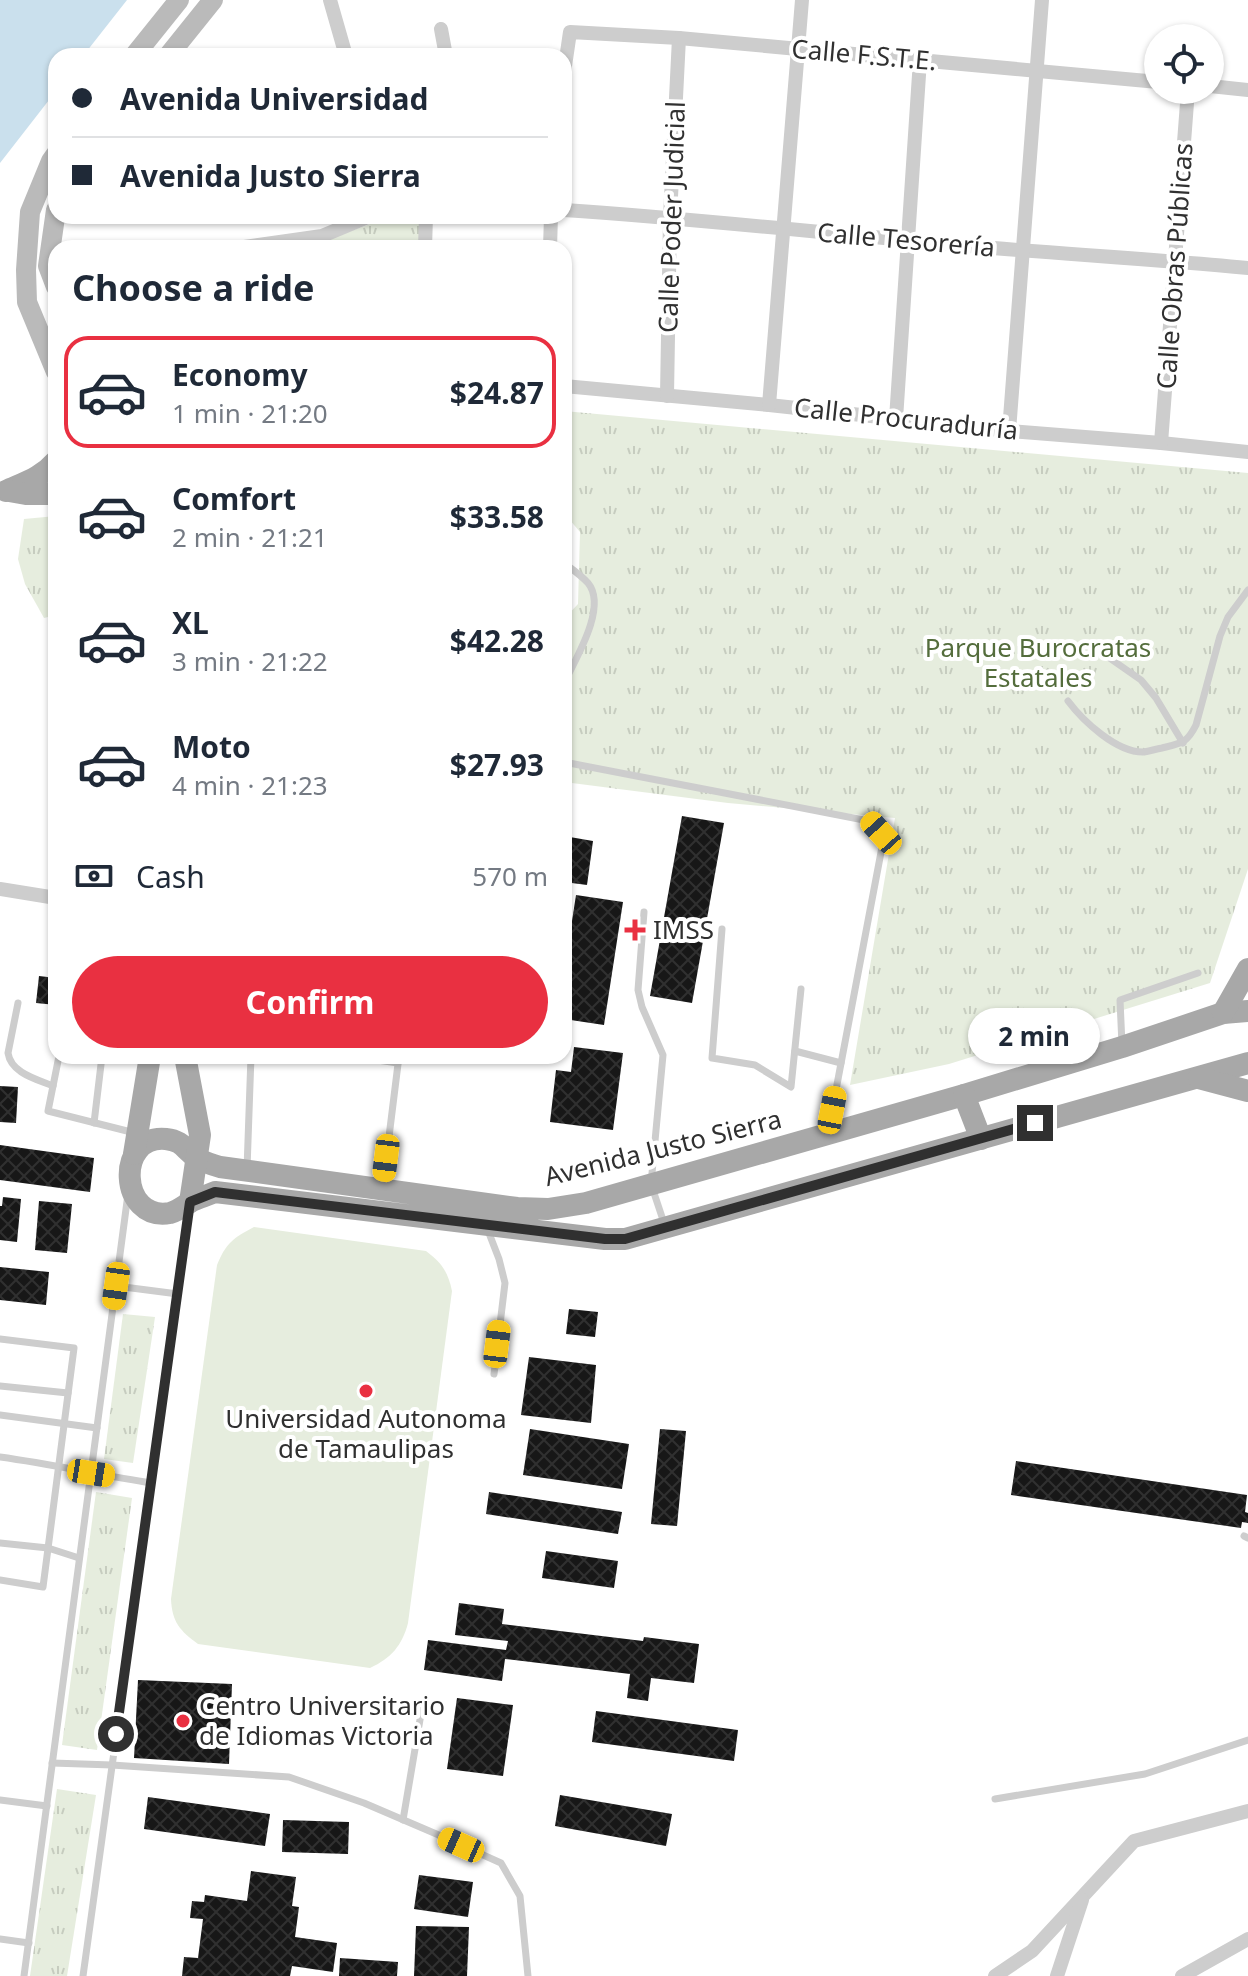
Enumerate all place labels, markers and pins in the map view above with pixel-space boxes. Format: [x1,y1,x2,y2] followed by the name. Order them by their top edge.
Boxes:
[653,911,714,947] place label: IMSS
[624,919,646,941] marker: IMSS
[357,1382,375,1400] marker: Universidad Autonoma de Tamaulipas
[225,1400,507,1466] place label: Universidad Autonoma de Tamaulipas
[199,1687,445,1753] place label: Centro Universitario de Idiomas Victoria
[174,1712,192,1730] marker: Centro Universitario de Idiomas Victoria

